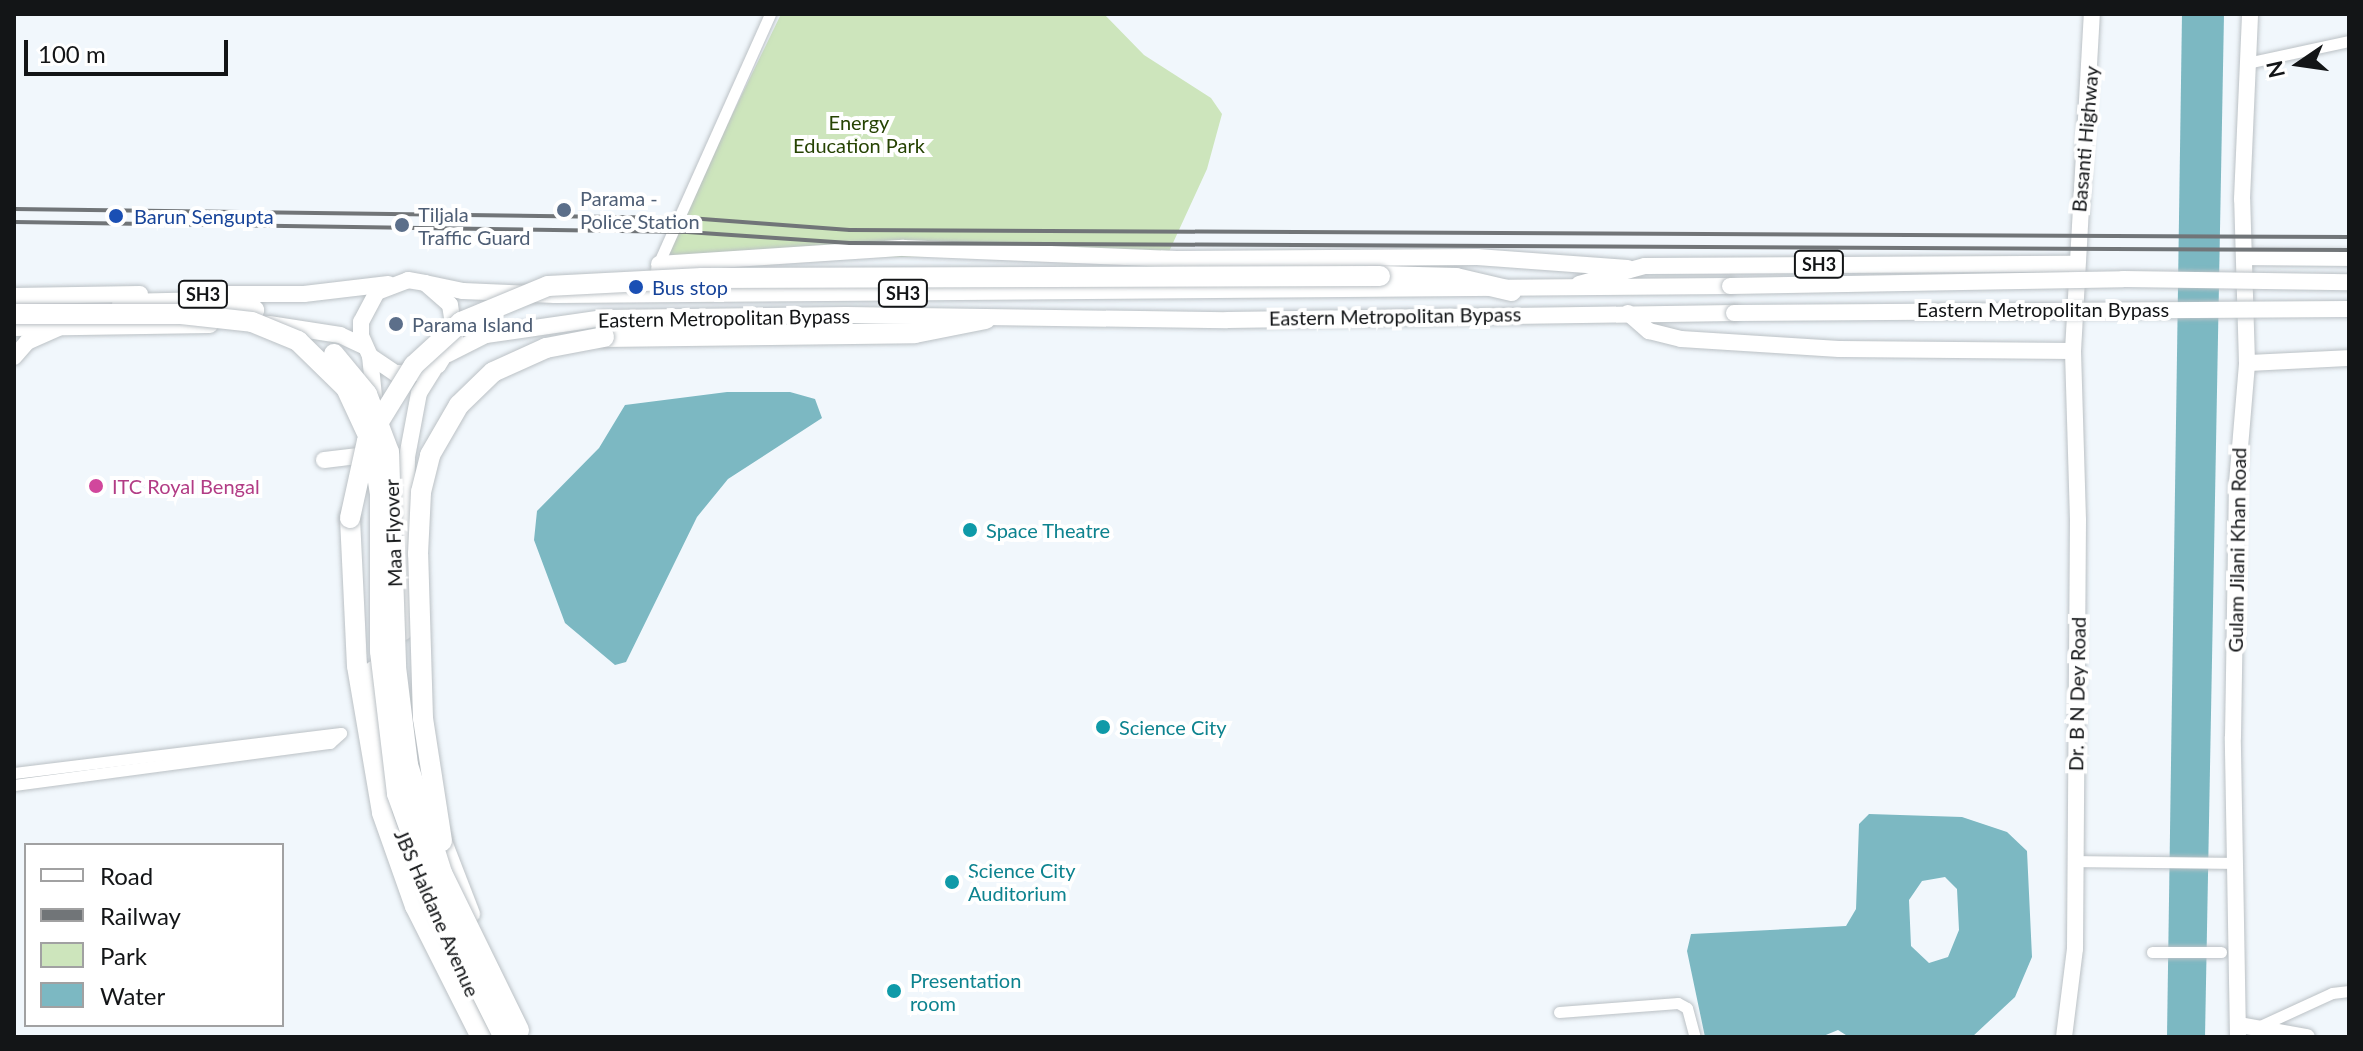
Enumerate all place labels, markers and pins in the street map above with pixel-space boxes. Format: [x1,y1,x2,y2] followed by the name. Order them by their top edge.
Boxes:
[580,186,700,233] place label: Parama - Police Station
[555,201,573,219] marker: Parama - Police Station
[418,202,531,249] place label: Tiljala Traffic Guard
[134,204,274,228] place label: Barun Sengupta
[105,205,127,227] marker: Barun Sengupta
[393,216,411,234] marker: Tiljala Traffic Guard
[652,275,728,299] place label: Bus stop
[627,278,645,296] marker: Bus stop
[412,312,533,336] place label: Parama Island
[387,315,405,333] marker: Parama Island
[112,474,260,498] place label: ITC Royal Bengal
[87,477,105,495] marker: ITC Royal Bengal
[986,518,1111,542] place label: Space Theatre
[961,521,979,539] marker: Space Theatre
[1119,715,1227,739] place label: Science City
[1094,718,1112,736] marker: Science City
[968,858,1076,905] place label: Science City Auditorium
[943,873,961,891] marker: Science City Auditorium
[910,968,1021,1015] place label: Presentation room
[885,982,903,1000] marker: Presentation room

